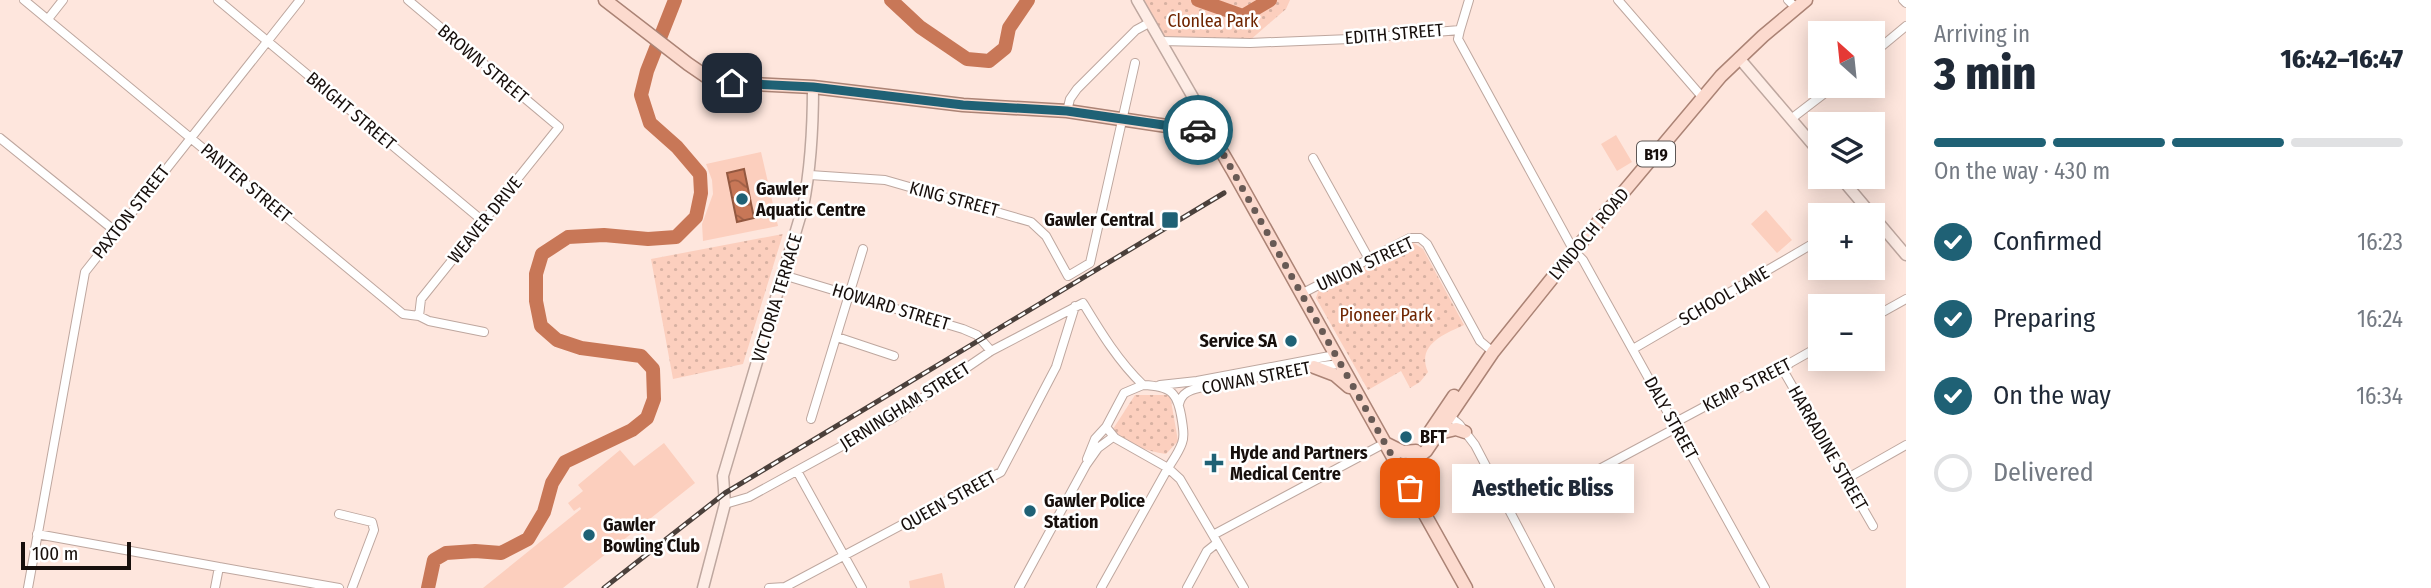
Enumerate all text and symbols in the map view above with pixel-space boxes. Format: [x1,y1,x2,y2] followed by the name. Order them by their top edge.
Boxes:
[1168,10,1259,32] park label: Clonlea Park
[1344,19,1445,49] street label: EDITH STREET
[433,20,533,109] street label: BROWN STREET
[1934,20,2030,48] text: Arriving in
[1808,21,1885,98] north arrow
[1808,21,1885,371] map controls
[2281,44,2403,75] text: 16:42–16:47
[1934,46,2036,101] text: 3 min
[702,53,762,113] pin
[713,64,751,102] icon: home
[302,67,401,155] street label: BRIGHT STREET
[1163,95,1233,165] courier
[1179,111,1217,149] icon: car
[1808,112,1885,189] button: layers
[196,139,296,228] street label: PANTER STREET
[1637,142,1675,166] road number: B19
[1934,157,2110,185] text: On the way · 430 m
[88,160,175,263] street label: PAXTON STREET
[443,172,527,268] street label: WEAVER DRIVE
[907,177,1002,222] street label: KING STREET
[755,178,866,221] place label: Gawler Aquatic Centre
[1544,184,1634,284] street label: LYNDOCH ROAD
[734,191,750,207] marker: Gawler Aquatic Centre
[1808,203,1885,280] button: +
[1044,209,1154,231] place label: Gawler Central
[1160,210,1180,230] marker: Gawler Central
[1934,223,1972,261] icon: check
[1993,226,2103,257] text: Confirmed
[2357,228,2403,256] text: 16:23
[747,231,807,365] street label: VICTORIA TERRACE
[1313,232,1418,296] street label: UNION STREET
[1675,261,1773,331] street label: SCHOOL LANE
[830,279,953,335] street label: HOWARD STREET
[1808,294,1885,371] button: −
[1934,300,1972,338] icon: check
[1993,303,2095,334] text: Preparing
[1339,304,1433,326] park label: Pioneer Park
[2357,305,2403,333] text: 16:24
[1199,330,1277,352] place label: Service SA
[1283,333,1299,349] marker: Service SA
[1699,353,1795,417] street label: KEMP STREET
[836,357,975,455] street label: JERNINGHAM STREET
[1200,357,1313,399] street label: COWAN STREET
[1639,373,1703,464] street label: DALY STREET
[1934,377,1972,415] icon: check
[1993,380,2111,411] text: On the way
[1783,382,1873,515] street label: HARRADINE STREET
[2356,382,2403,410] text: 16:34
[1420,426,1447,448] place label: BFT
[1398,429,1414,445] marker: BFT
[1230,442,1368,485] place label: Hyde and Partners Medical Centre
[1204,453,1224,473] marker: Hyde and Partners Medical Centre
[1993,457,2094,488] text: Delivered
[1380,458,1440,518] pin
[1452,463,1634,512] callout: Aesthetic Bliss
[896,465,1000,536] street label: QUEEN STREET
[1391,469,1429,507] icon: bag
[1473,474,1613,502] text: Aesthetic Bliss
[1044,490,1145,533] place label: Gawler Police Station
[1022,503,1038,519] marker: Gawler Police Station
[603,514,700,557] place label: Gawler Bowling Club
[581,527,597,543] marker: Gawler Bowling Club
[21,539,131,571] scale bar
[32,542,78,565] text: 100 m

